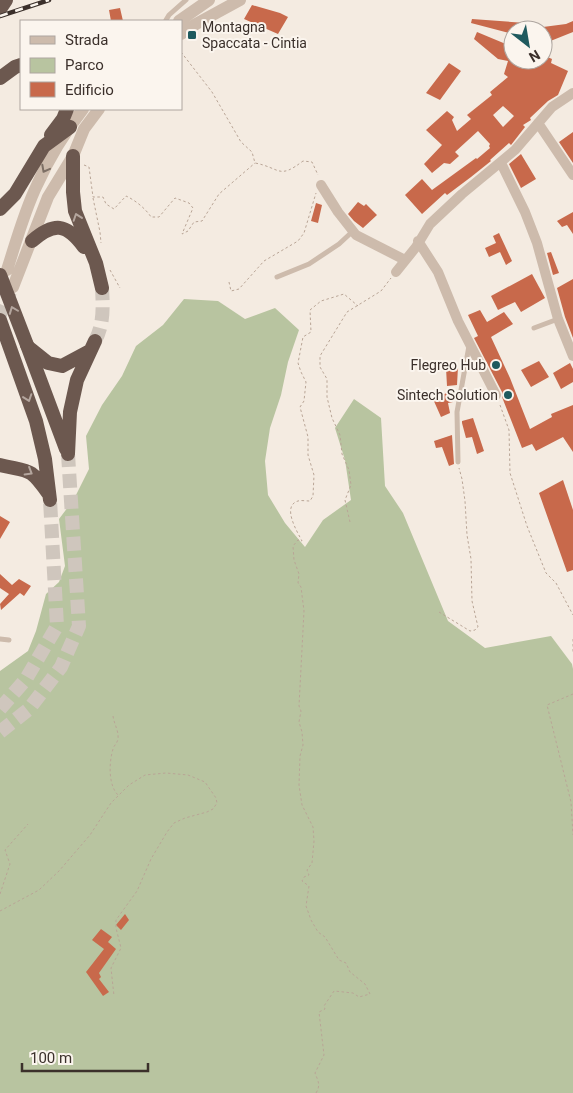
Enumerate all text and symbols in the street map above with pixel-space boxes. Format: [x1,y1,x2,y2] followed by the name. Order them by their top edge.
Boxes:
[202,19,307,51] place label: Montagna Spaccata - Cintia
[20,20,182,110] legend
[503,20,553,70] north arrow
[186,29,198,41] marker: Montagna Spaccata - Cintia
[65,31,108,49] text: Strada
[526,47,543,66] text: N
[65,56,104,74] text: Parco
[65,81,114,99] text: Edificio
[41,163,51,172] one-way arrow
[73,214,83,222] one-way arrow
[9,306,20,315] one-way arrow
[411,357,486,373] place label: Flegreo Hub
[490,359,502,371] marker: Flegreo Hub
[397,387,498,403] place label: Sintech Solution
[502,389,514,401] marker: Sintech Solution
[23,394,33,402] one-way arrow
[23,466,32,476] one-way arrow
[22,1040,149,1072] scale bar
[30,1049,72,1067] text: 100 m

